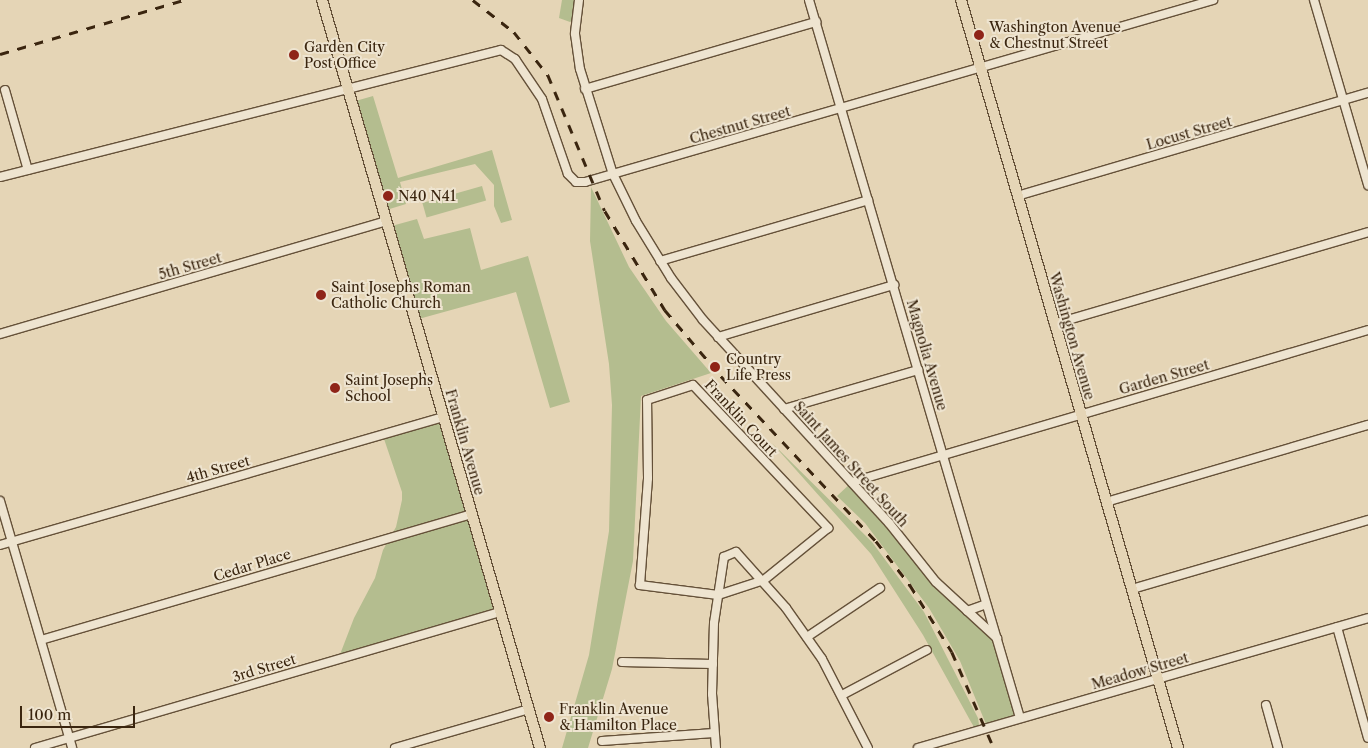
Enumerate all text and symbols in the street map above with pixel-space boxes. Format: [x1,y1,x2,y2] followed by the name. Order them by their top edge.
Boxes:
[989,19,1122,52] place label: Washington Avenue & Chestnut Street
[973,29,985,41] marker: Washington Avenue & Chestnut Street
[304,39,385,72] place label: Garden City Post Office
[288,49,300,61] marker: Garden City Post Office
[688,103,792,147] street label: Chestnut Street
[1144,113,1234,153] street label: Locust Street
[398,188,456,204] place label: N40 N41
[382,190,394,202] marker: N40 N41
[157,249,223,283] street label: 5th Street
[1046,270,1098,402] street label: Washington Avenue
[331,279,471,312] place label: Saint Josephs Roman Catholic Church
[315,289,327,301] marker: Saint Josephs Roman Catholic Church
[903,297,951,413] street label: Magnolia Avenue
[726,351,791,384] place label: Country Life Press
[1117,356,1211,398] street label: Garden Street
[708,360,722,374] marker: Country Life Press
[345,372,433,404] place label: Saint Josephs School
[701,376,781,460] street label: Franklin Court
[329,382,341,394] marker: Saint Josephs School
[442,387,488,497] street label: Franklin Avenue
[790,398,912,530] street label: Saint James Street South
[184,452,252,486] street label: 4th Street
[211,545,293,585] street label: Cedar Place
[1089,649,1191,693] street label: Meadow Street
[230,650,298,686] street label: 3rd Street
[22,696,138,728] scale bar
[559,701,677,734] place label: Franklin Avenue & Hamilton Place
[28,705,71,724] text: 100 m
[543,711,555,723] marker: Franklin Avenue & Hamilton Place

